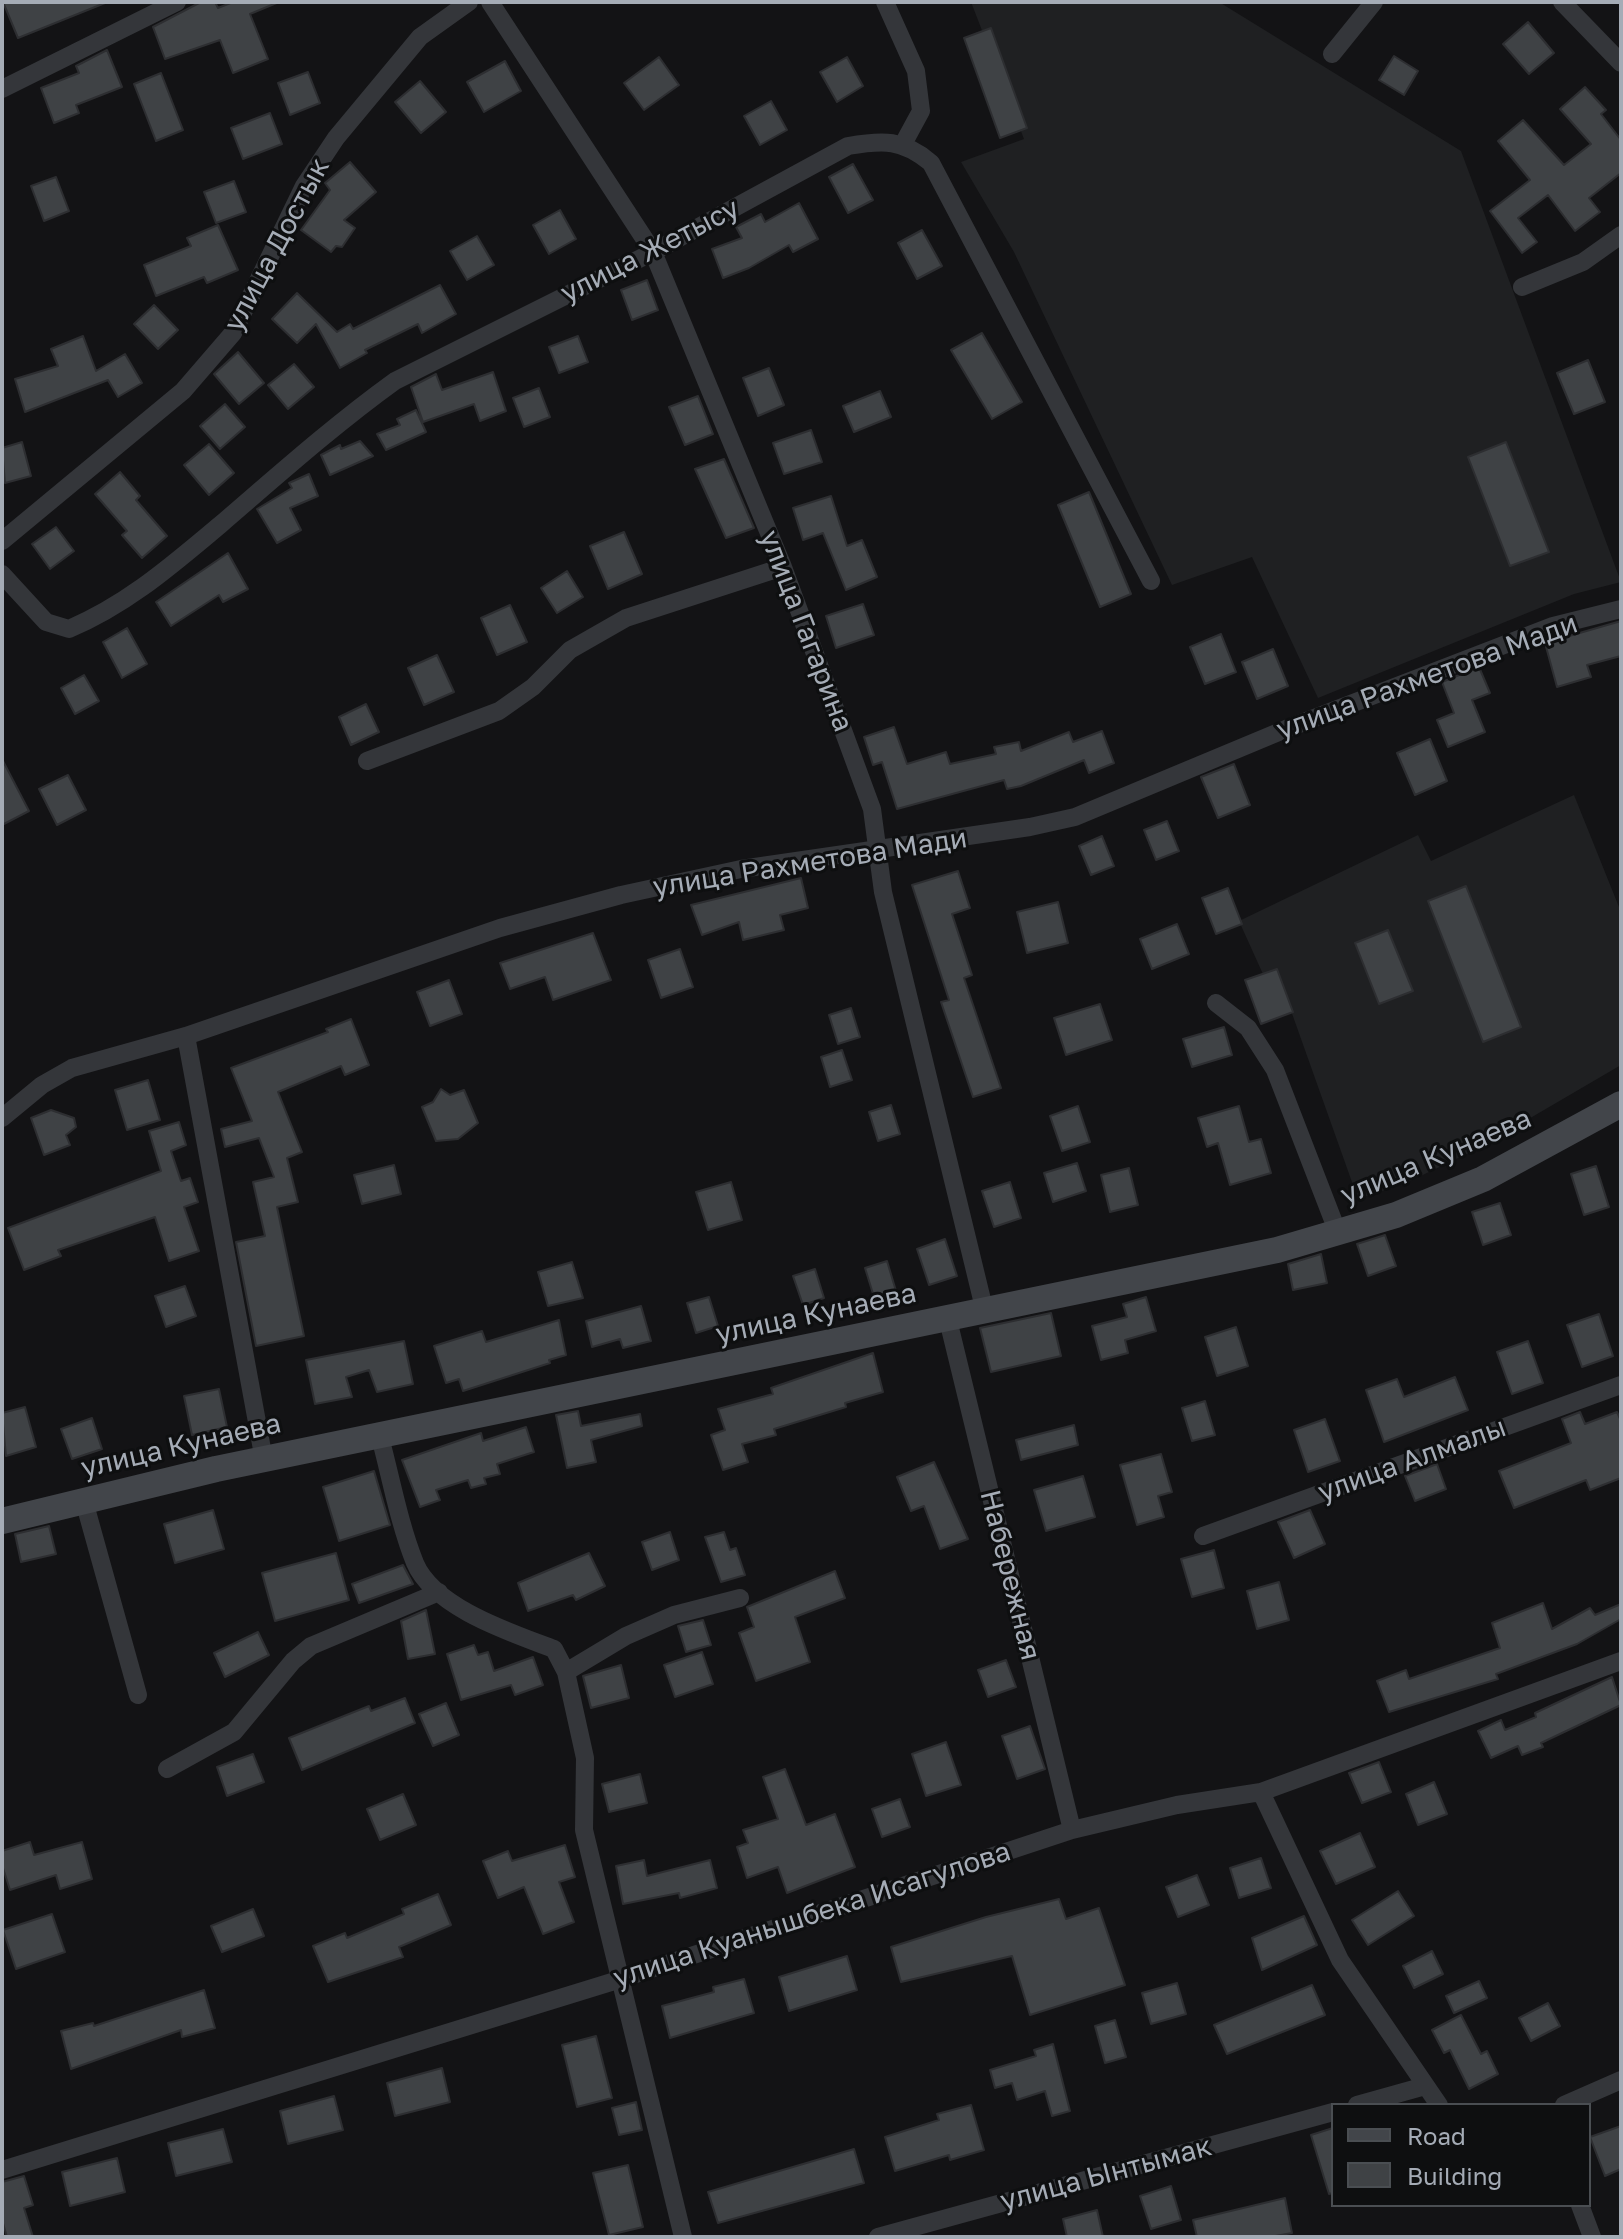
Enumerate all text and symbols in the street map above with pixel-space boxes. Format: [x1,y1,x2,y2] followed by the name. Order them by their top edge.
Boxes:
[217,153,337,337] street label: улица Достык
[555,192,745,310] street label: улица Жетысу
[752,526,860,736] street label: улица Гагарина
[1272,607,1582,747] street label: улица Рахметова Мади
[651,822,969,904] street label: улица Рахметова Мади
[1336,1102,1536,1212] street label: улица Кунаева
[713,1276,919,1352] street label: улица Кунаева
[78,1407,284,1485] street label: улица Кунаева
[1313,1410,1511,1510] street label: улица Алмалы
[973,1486,1047,1664] street label: Набережная
[609,1835,1015,1995] street label: улица Куанышбека Исагулова
[1331,2103,1591,2207] legend
[1407,2121,1466,2150] text: Road
[997,2130,1215,2218] street label: улица Ынтымак
[1407,2161,1502,2190] text: Building

